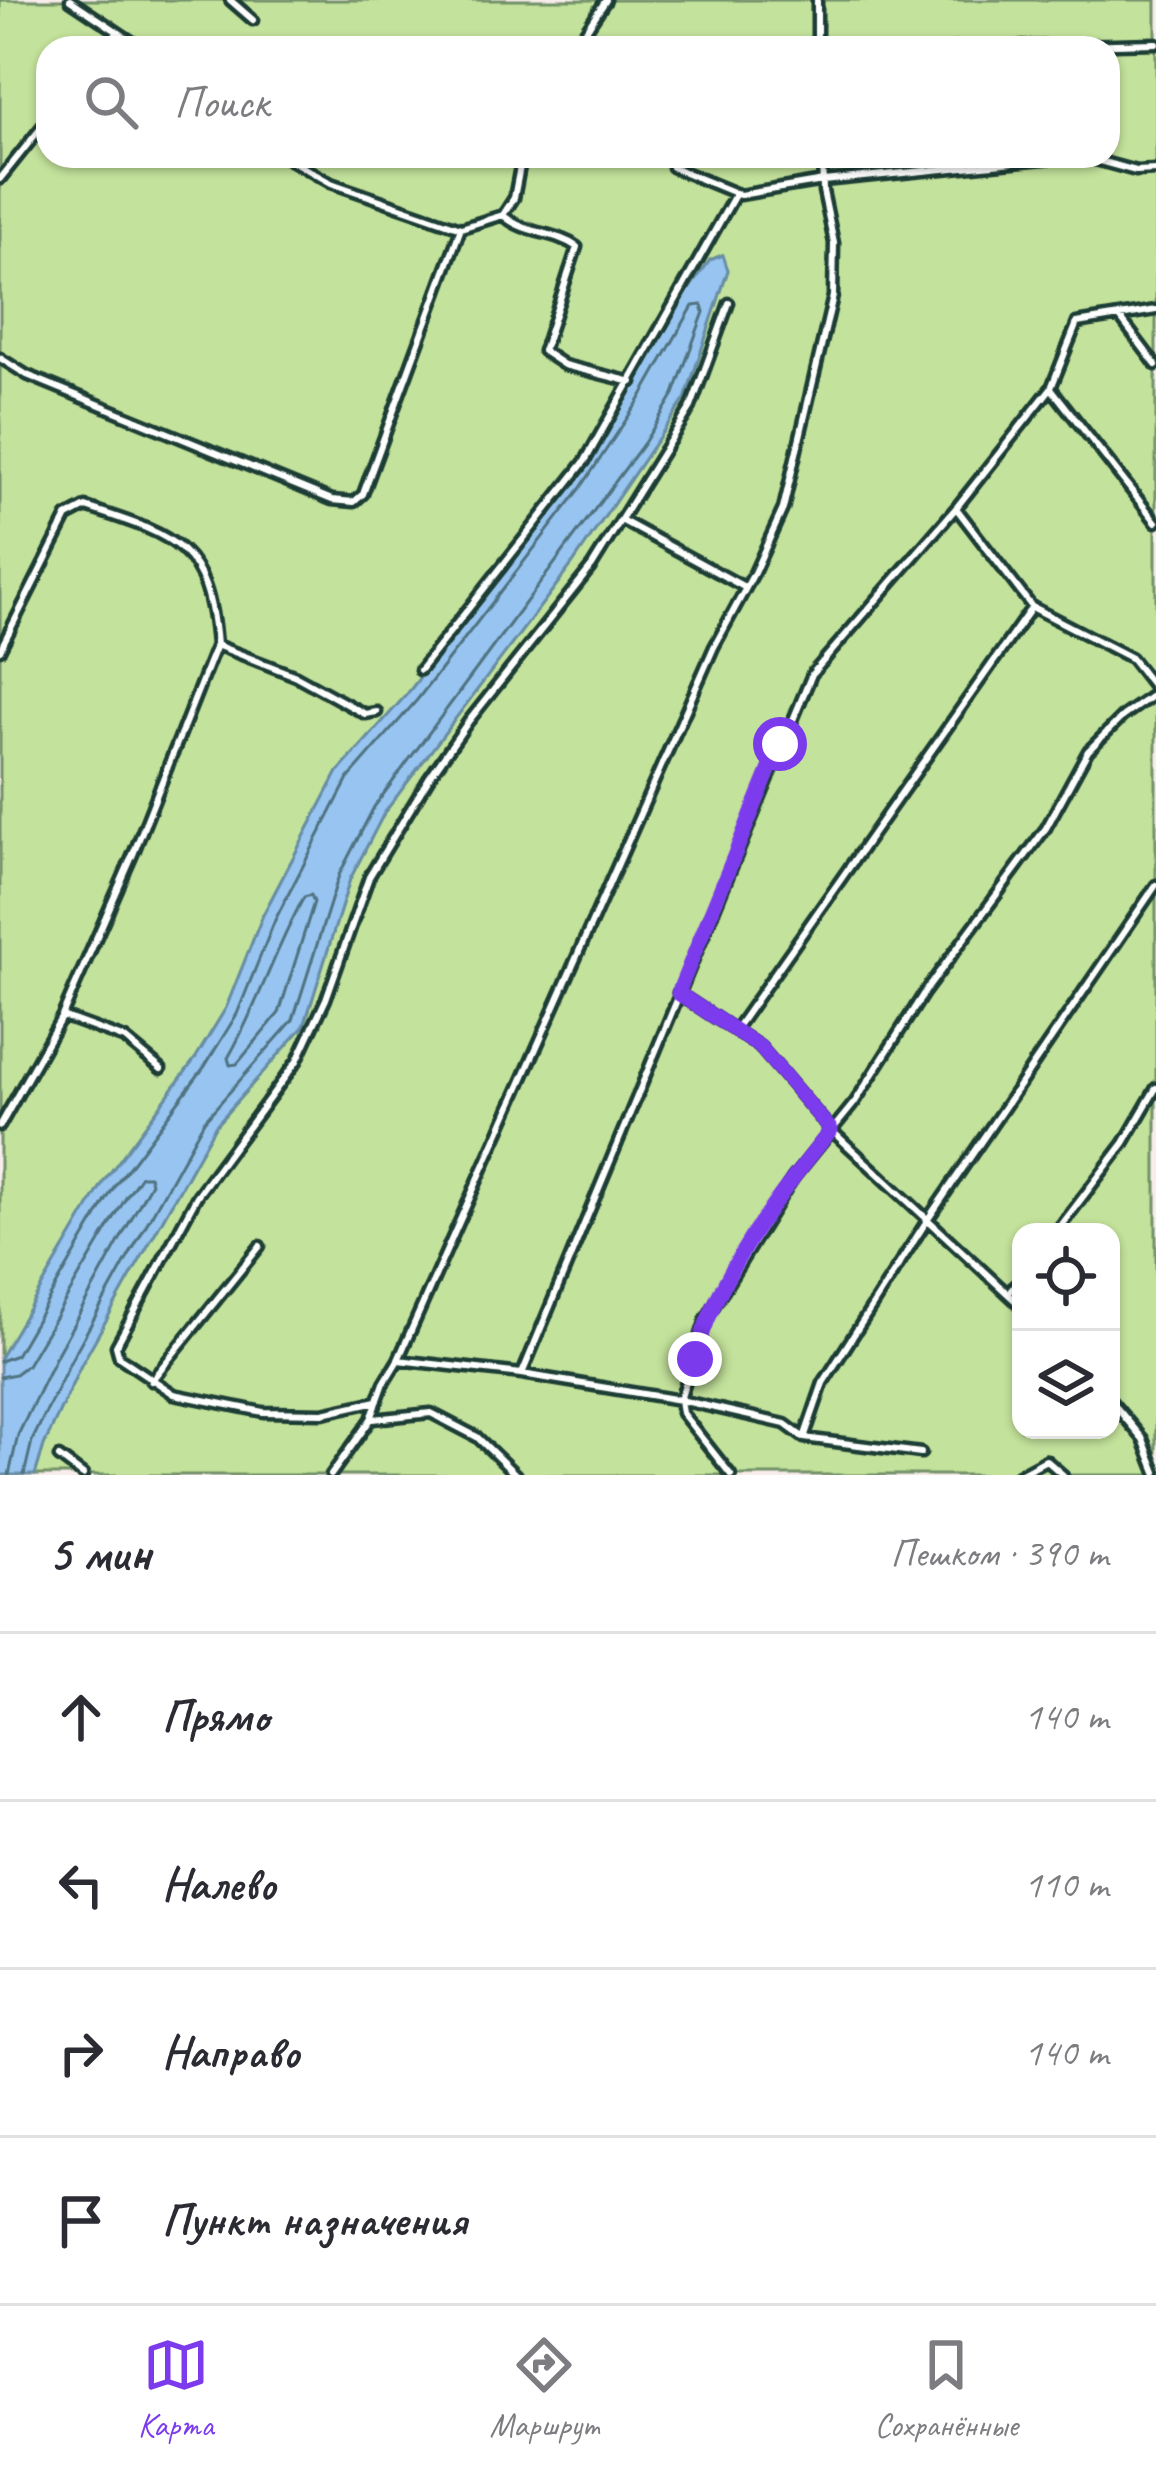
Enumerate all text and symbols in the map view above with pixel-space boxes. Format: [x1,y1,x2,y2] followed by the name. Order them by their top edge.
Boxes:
[36,36,1120,168] search box
[78,69,144,135] icon: search
[174,74,269,131] text: Поиск
[753,717,807,771] route start
[1012,1223,1120,1439] map controls
[1012,1223,1120,1331] button: locate
[1012,1331,1120,1439] button: layers
[668,1332,722,1386] route end
[48,1521,151,1585] text: 5 мин
[890,1529,1108,1578] text: Пешком · 390 m
[48,1684,114,1750] icon: ahead
[162,1688,269,1745] text: Прямо
[1024,1692,1108,1741] text: 140 m
[48,1852,114,1918] icon: left
[162,1856,276,1913] text: Налево
[1024,1860,1108,1909] text: 110 m
[48,2020,114,2086] icon: right
[162,2024,300,2081] text: Направо
[1024,2028,1108,2077] text: 140 m
[48,2188,114,2254] icon: arrive
[162,2192,467,2249] text: Пункт назначения
[138,2332,214,2446] tab: Карта
[490,2332,599,2446] tab: Маршрут
[875,2332,1018,2446] tab: Сохранённые

